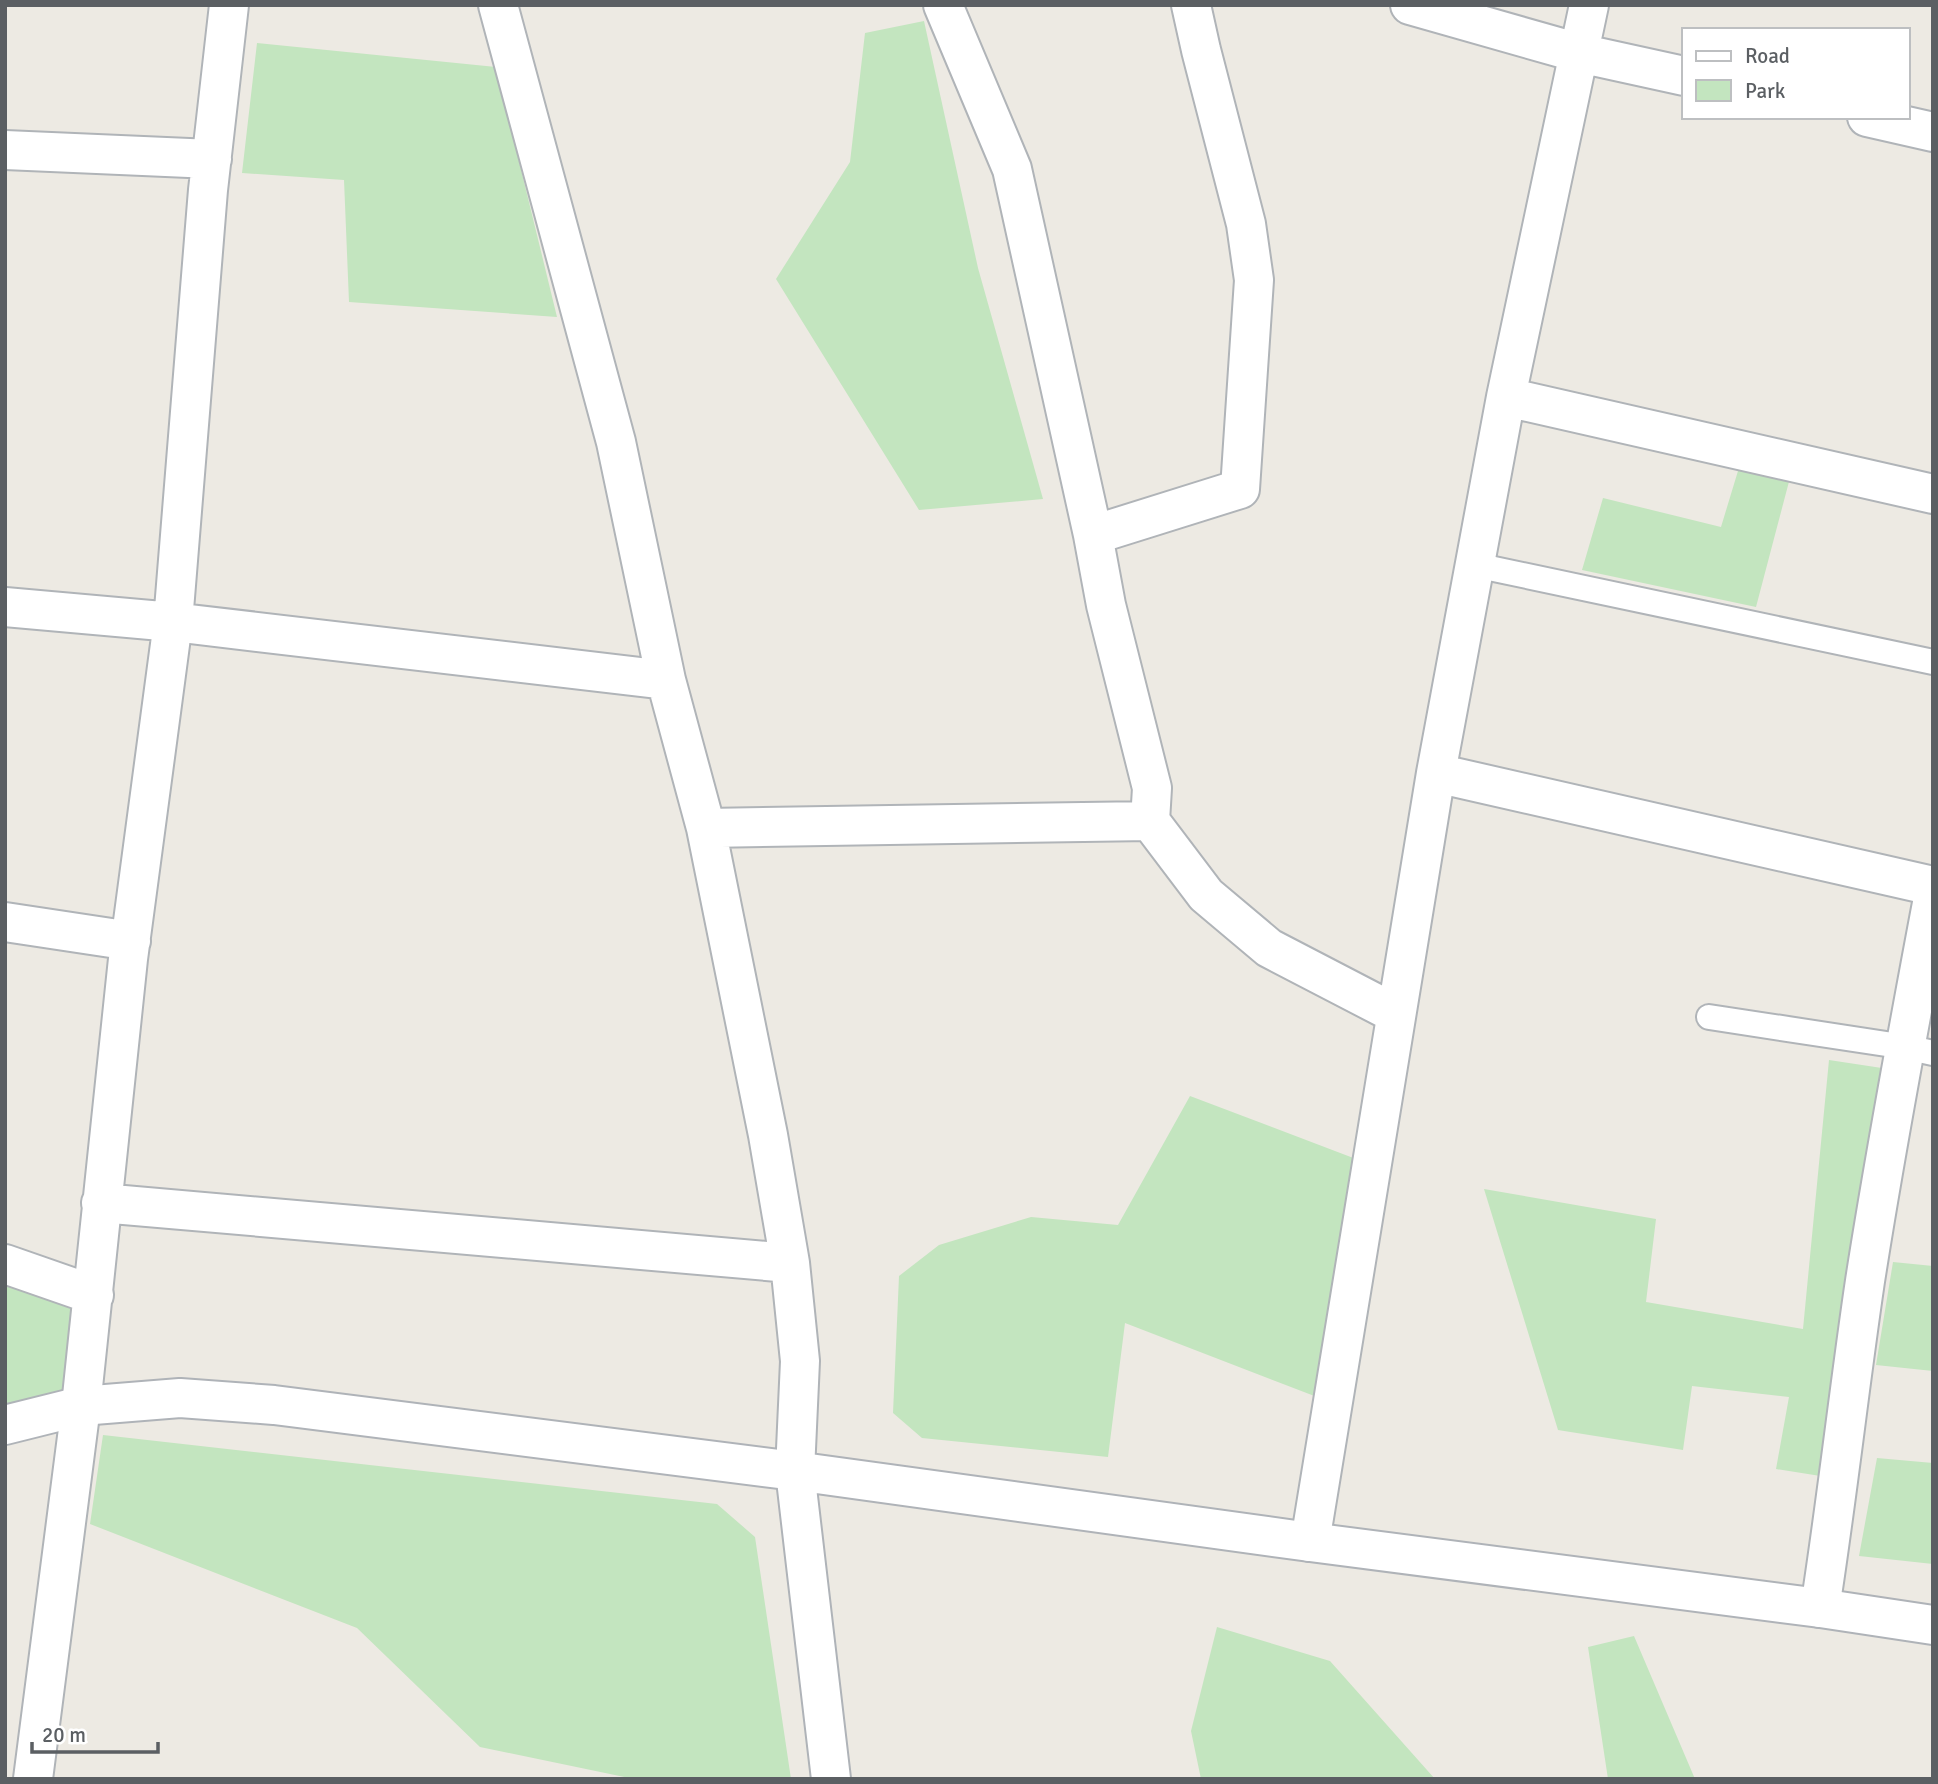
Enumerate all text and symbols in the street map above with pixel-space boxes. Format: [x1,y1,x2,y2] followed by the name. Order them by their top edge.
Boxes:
[1682,28,1910,119] legend
[1745,43,1790,69] text: Road
[1745,78,1786,104] text: Park
[32,1710,158,1754] scale bar
[42,1722,86,1748] text: 20 m

